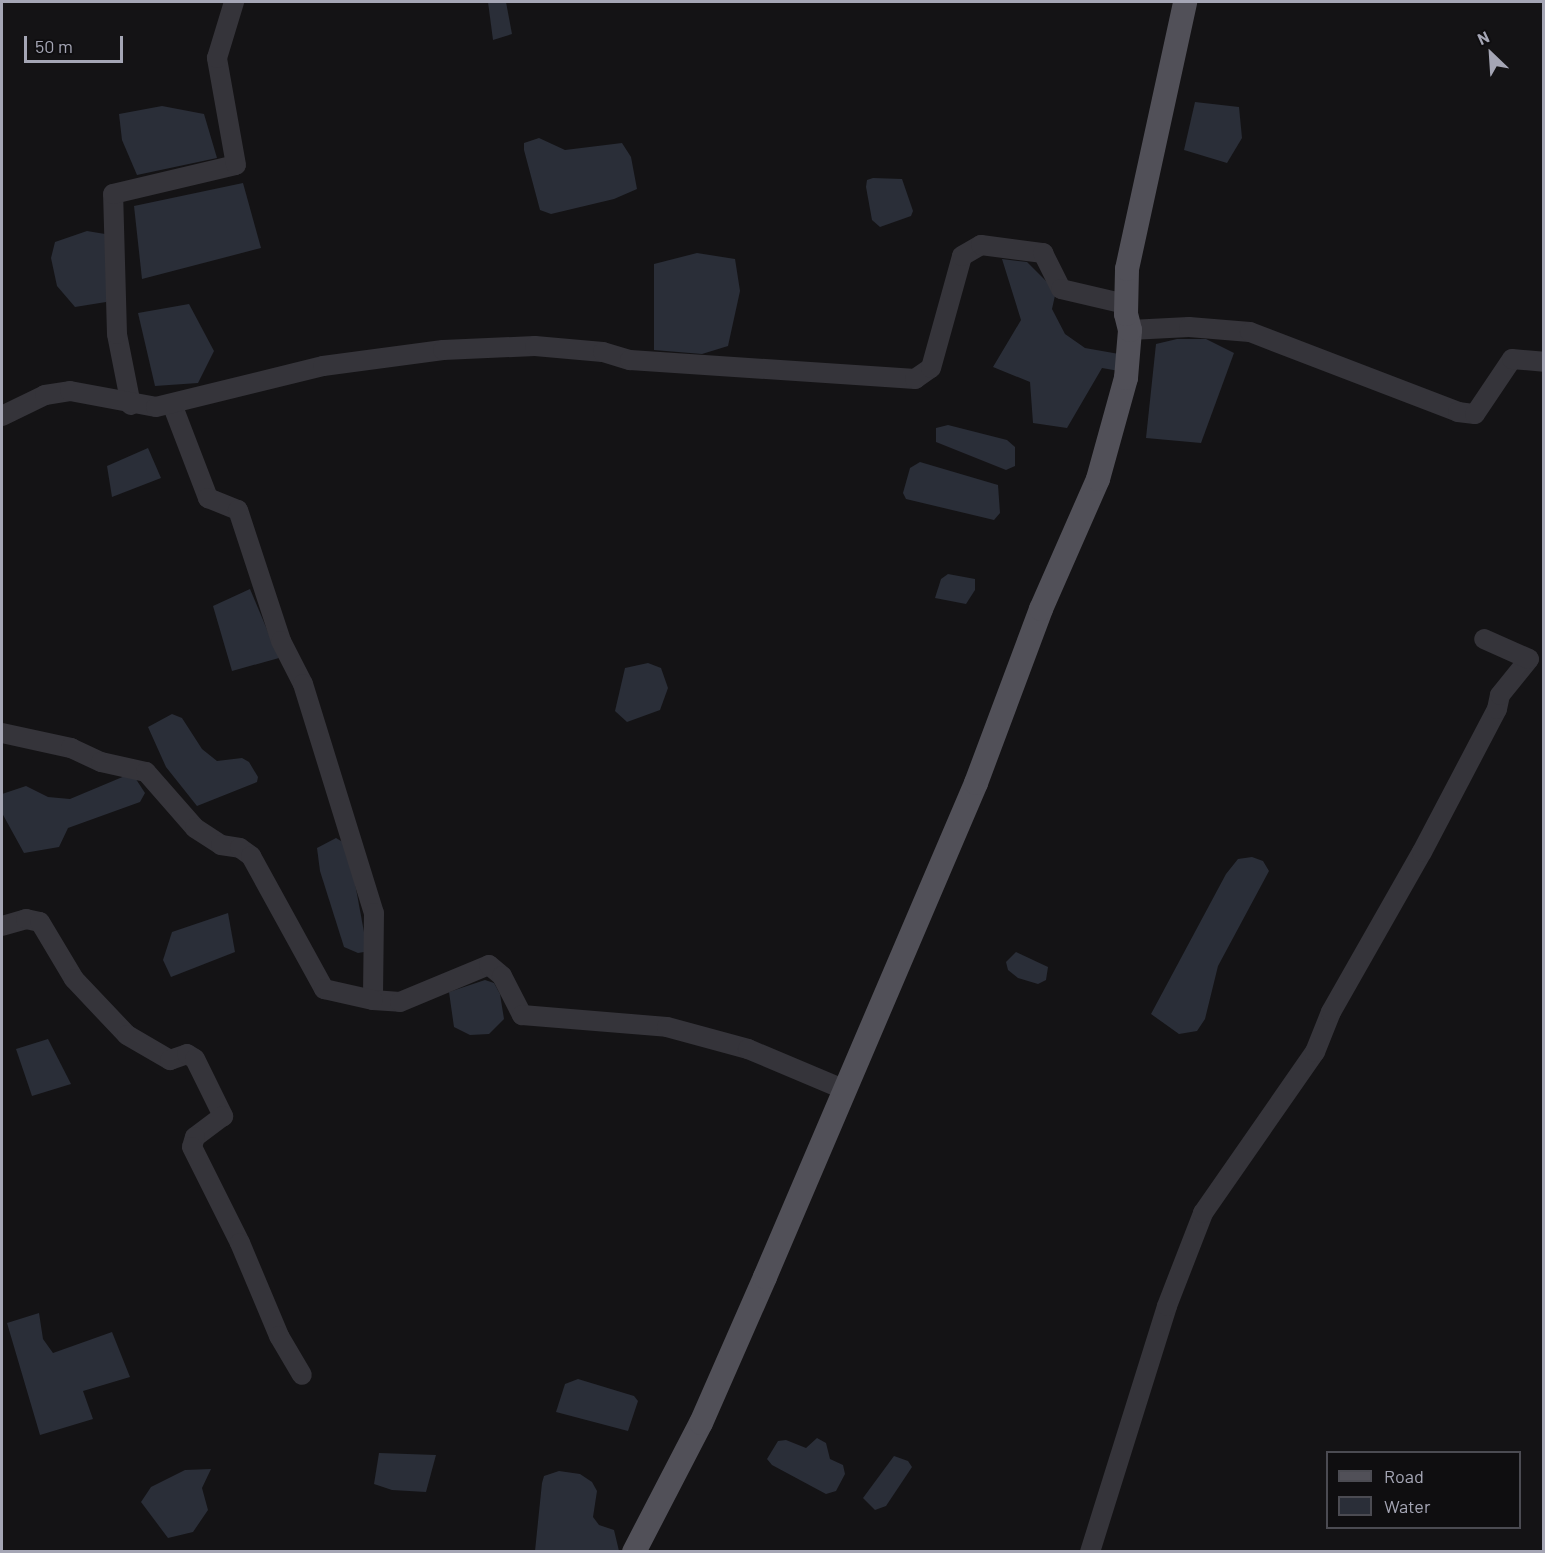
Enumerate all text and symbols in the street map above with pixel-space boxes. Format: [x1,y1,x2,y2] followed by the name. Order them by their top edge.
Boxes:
[27,24,126,62] scale bar
[1461,24,1521,84] north arrow
[1474,26,1492,48] text: N
[35,35,73,57] text: 50 m
[1326,1451,1521,1529] legend
[1384,1465,1424,1487] text: Road
[1384,1495,1431,1517] text: Water

